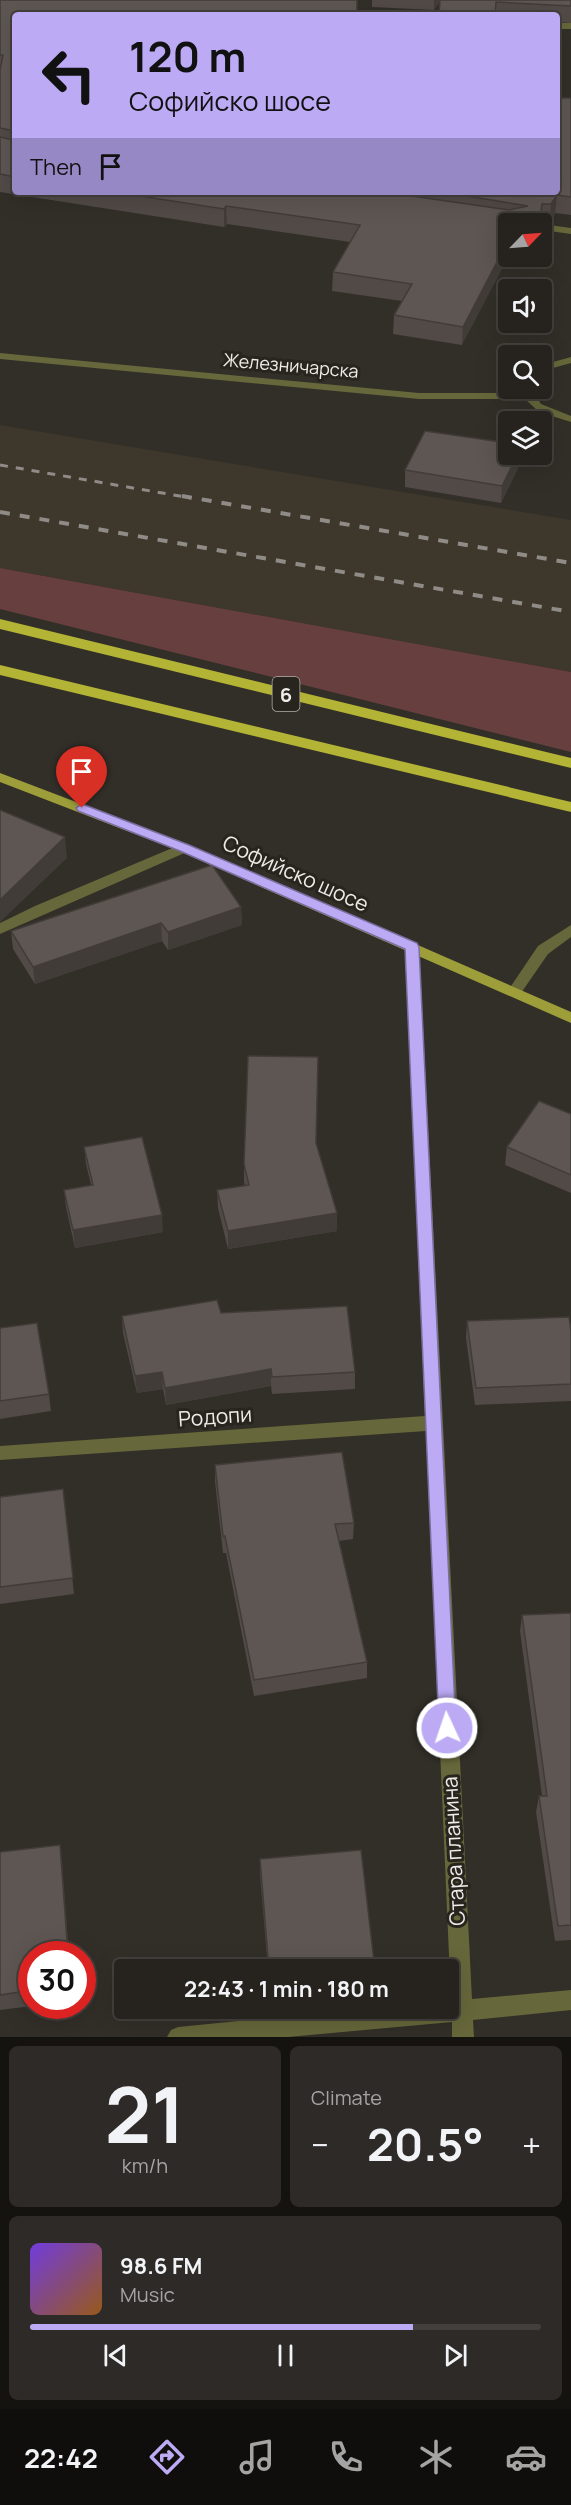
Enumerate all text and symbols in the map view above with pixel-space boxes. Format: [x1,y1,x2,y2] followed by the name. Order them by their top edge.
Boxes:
[129,27,246,85] text: 120 m
[30,36,108,114] icon: left
[129,82,331,119] text: Софийско шосе
[94,150,127,183] icon: arrive
[30,152,82,182] text: Then
[498,213,552,267] north arrow
[498,213,552,465] map controls
[498,279,552,333] button: sound
[498,345,552,399] button: search
[222,347,360,383] street label: Железничарска
[498,411,552,465] button: layers
[272,677,300,711] road number: 6
[56,746,107,808] pin
[65,755,98,788] icon: arrive
[219,828,373,918] street label: Софийско шосе
[177,1399,253,1433] street label: Родопи
[415,1696,479,1760] position arrow
[435,1776,471,1926] street label: Стара планина
[18,1941,96,2019] speed limit sign: 30
[184,1974,389,2004] text: 22:43 · 1 min · 180 m
[105,2060,185,2166] text: 21
[311,2084,382,2111] text: Climate
[367,2113,484,2175] text: 20.5°
[311,2122,329,2167] text: −
[522,2122,541,2167] text: +
[122,2152,168,2179] text: km/h
[120,2251,202,2281] text: 98.6 FM
[120,2281,175,2308] text: Music
[99,2339,132,2372] icon: previous
[269,2339,302,2372] icon: pause
[439,2339,472,2372] icon: next
[146,2436,188,2478] icon: directions
[236,2436,278,2478] icon: music
[325,2436,367,2478] icon: phone
[415,2436,457,2478] icon: climate
[505,2436,547,2478] icon: car
[24,2439,98,2476] text: 22:42

